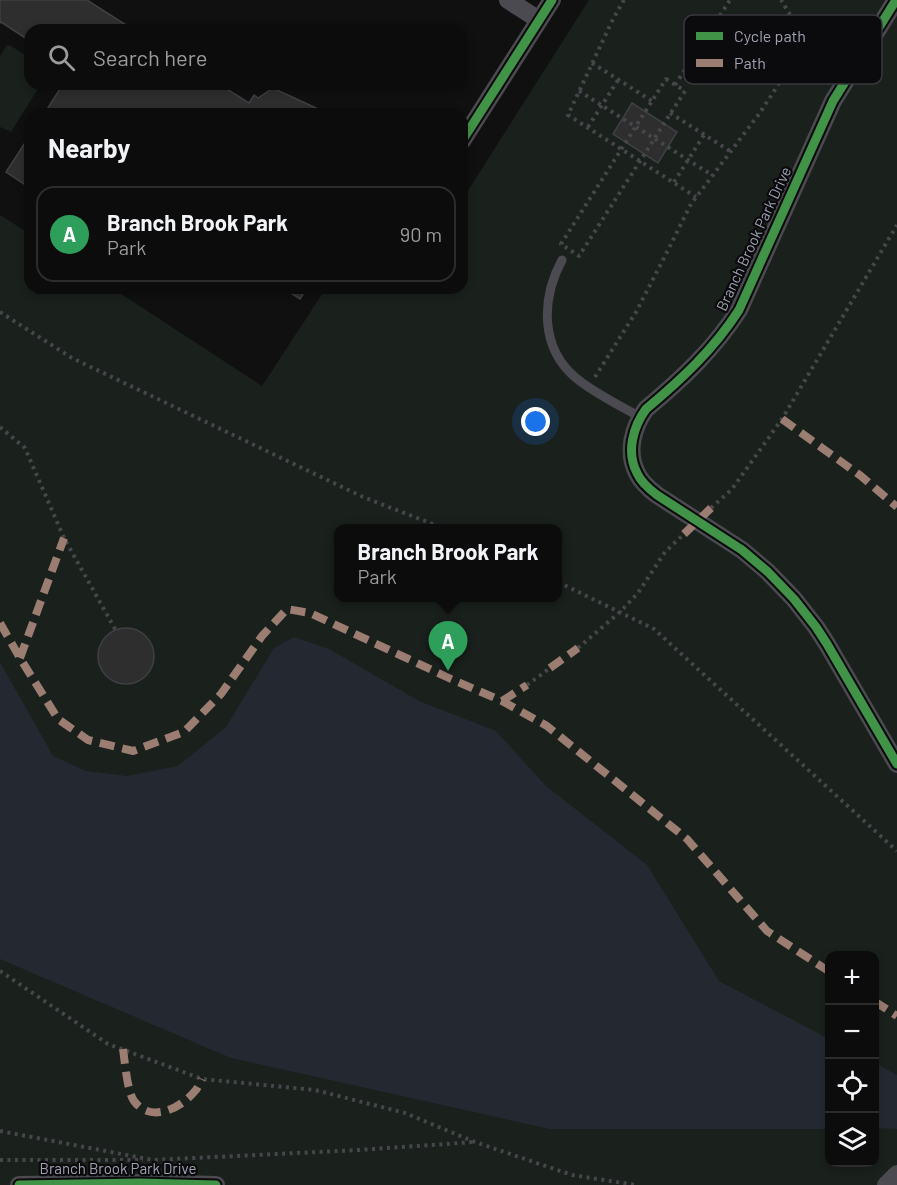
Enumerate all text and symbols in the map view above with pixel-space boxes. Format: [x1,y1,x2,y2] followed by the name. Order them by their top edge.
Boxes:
[684,15,882,84] legend
[24,24,468,90] search box
[734,26,806,45] text: Cycle path
[45,41,78,74] icon: search
[93,44,207,70] text: Search here
[734,53,766,72] text: Path
[48,132,130,163] text: Nearby
[712,164,794,313] street label: Branch Brook Park Drive
[107,209,288,235] text: Branch Brook Park
[63,222,76,246] text: A
[400,222,442,246] text: 90 m
[107,235,146,259] text: Park
[521,407,550,436] your location
[334,524,562,602] popup
[358,538,538,564] text: Branch Brook Park
[358,564,397,588] text: Park
[428,622,468,671] pin: A
[825,951,879,1167] map controls
[825,951,879,1005] button: +
[825,1005,879,1059] button: −
[825,1059,879,1113] button: locate
[825,1113,879,1167] button: layers
[40,1159,196,1177] street label: Branch Brook Park Drive

